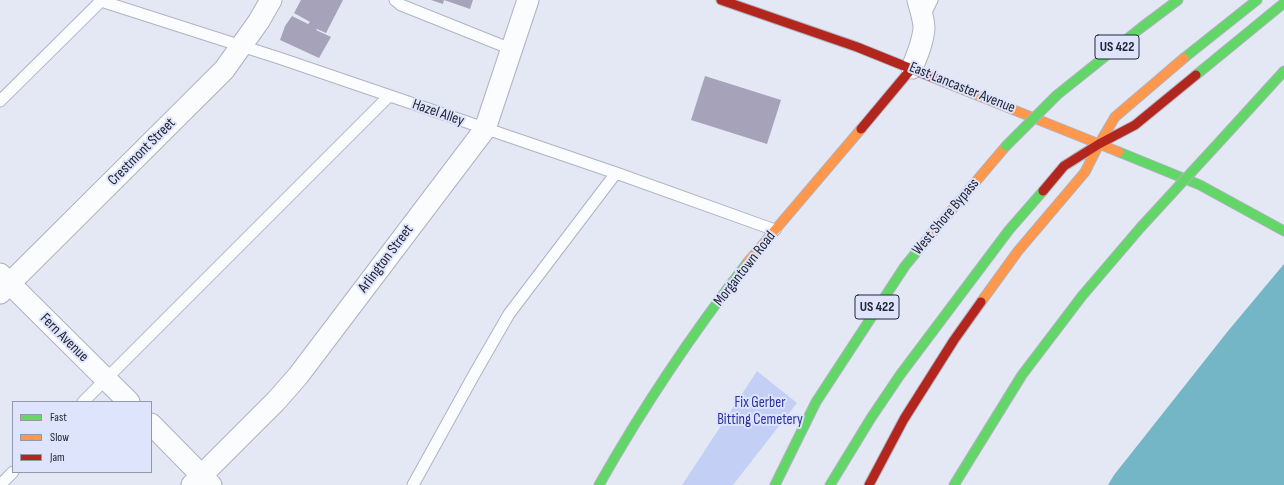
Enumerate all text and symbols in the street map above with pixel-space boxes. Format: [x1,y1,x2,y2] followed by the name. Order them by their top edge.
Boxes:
[1095,35,1139,59] road number: US 422
[906,59,1018,117] street label: East Lancaster Avenue
[410,96,466,130] street label: Hazel Alley
[104,114,180,190] street label: Crestmont Street
[909,175,983,259] street label: West Shore Bypass
[355,221,417,297] street label: Arlington Street
[710,228,780,310] street label: Morgantown Road
[855,295,899,319] road number: US 422
[36,310,92,366] street label: Fern Avenue
[717,394,803,429] park label: Fix Gerber Bitting Cemetery
[12,401,152,473] legend
[50,410,67,425] text: Fast
[50,430,69,445] text: Slow
[50,450,65,465] text: Jam

